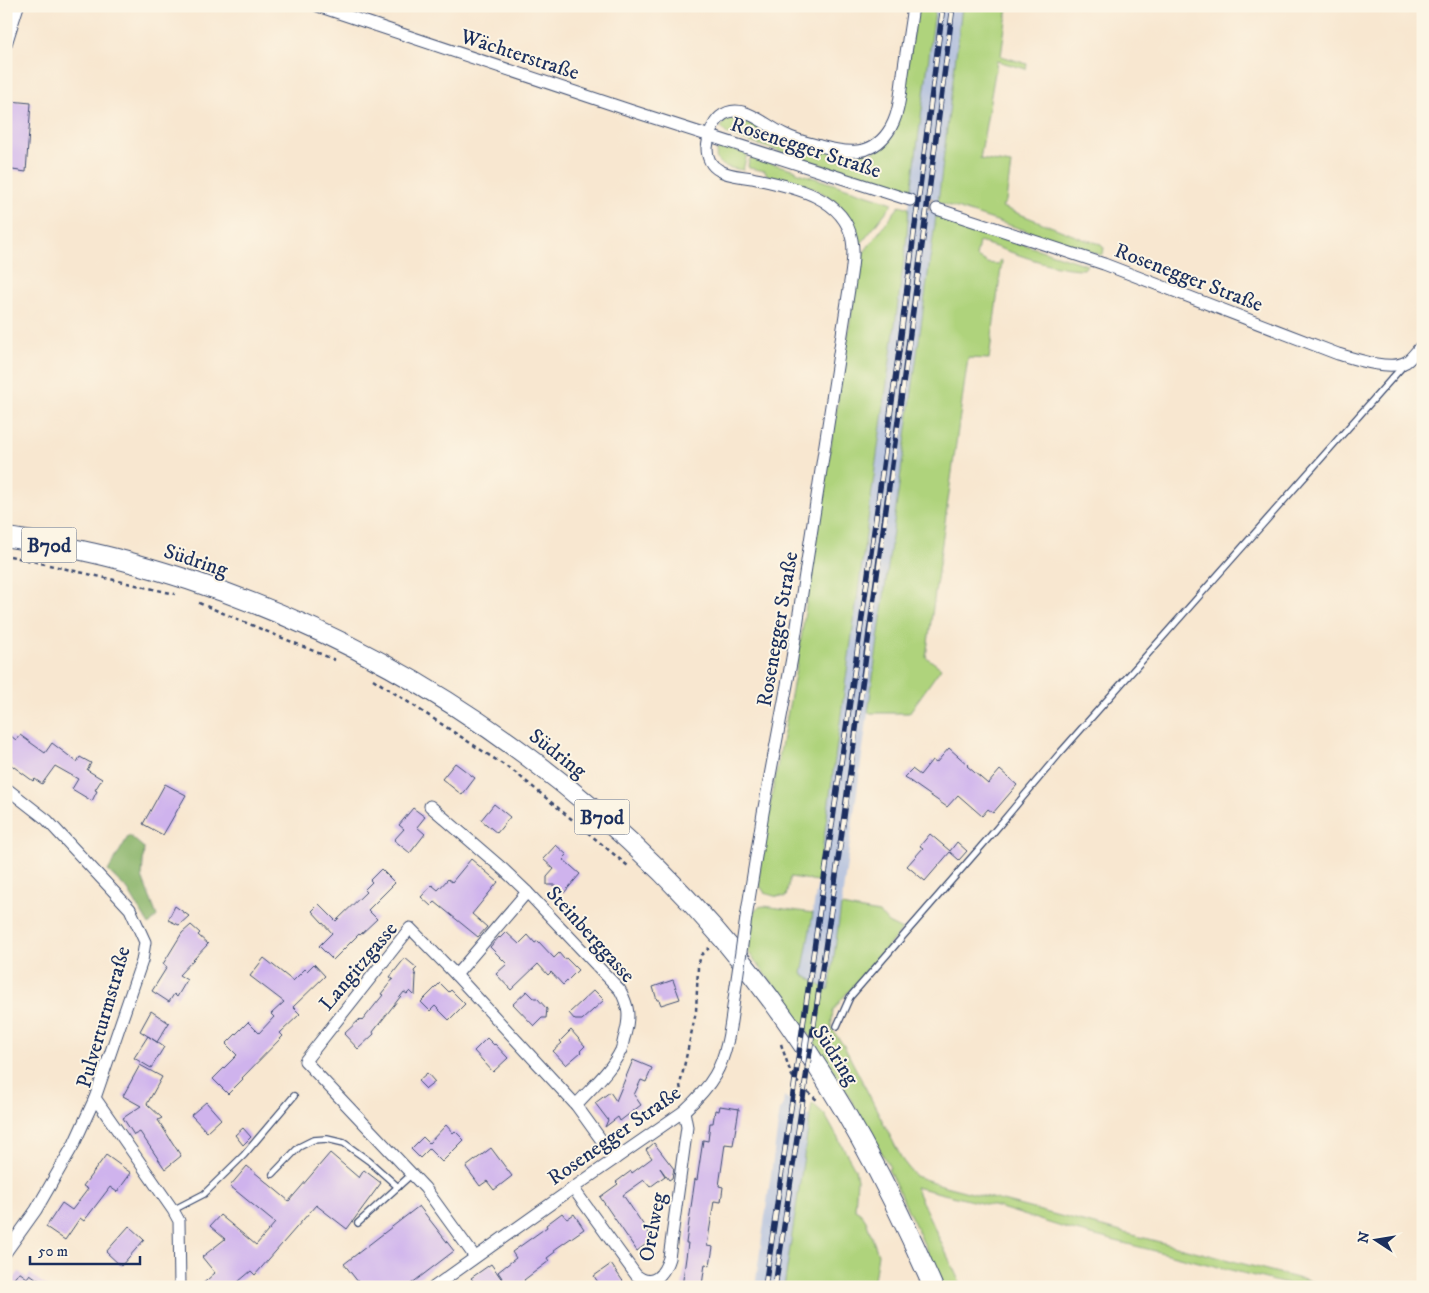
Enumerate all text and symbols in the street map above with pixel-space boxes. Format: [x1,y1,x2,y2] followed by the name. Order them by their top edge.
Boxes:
[456,23,583,86] street label: Wächterstraße
[727,111,885,185] street label: Rosenegger Straße
[1111,238,1267,318] street label: Rosenegger Straße
[22,528,76,562] road number: B70d
[160,538,232,584] street label: Südring
[752,549,804,709] street label: Rosenegger Straße
[523,723,592,785] street label: Südring
[574,800,630,834] road number: B70d
[540,881,641,989] street label: Steinberggasse
[314,917,404,1016] street label: Langitzgasse
[71,943,137,1091] street label: Pulverturmstraße
[806,1021,864,1091] street label: Südring
[543,1080,686,1191] street label: Rosenegger Straße
[634,1190,673,1264] street label: Orelweg
[1352,1216,1402,1266] north arrow
[1354,1230,1374,1245] text: N
[30,1233,140,1265] scale bar
[38,1242,68,1261] text: 50 m

